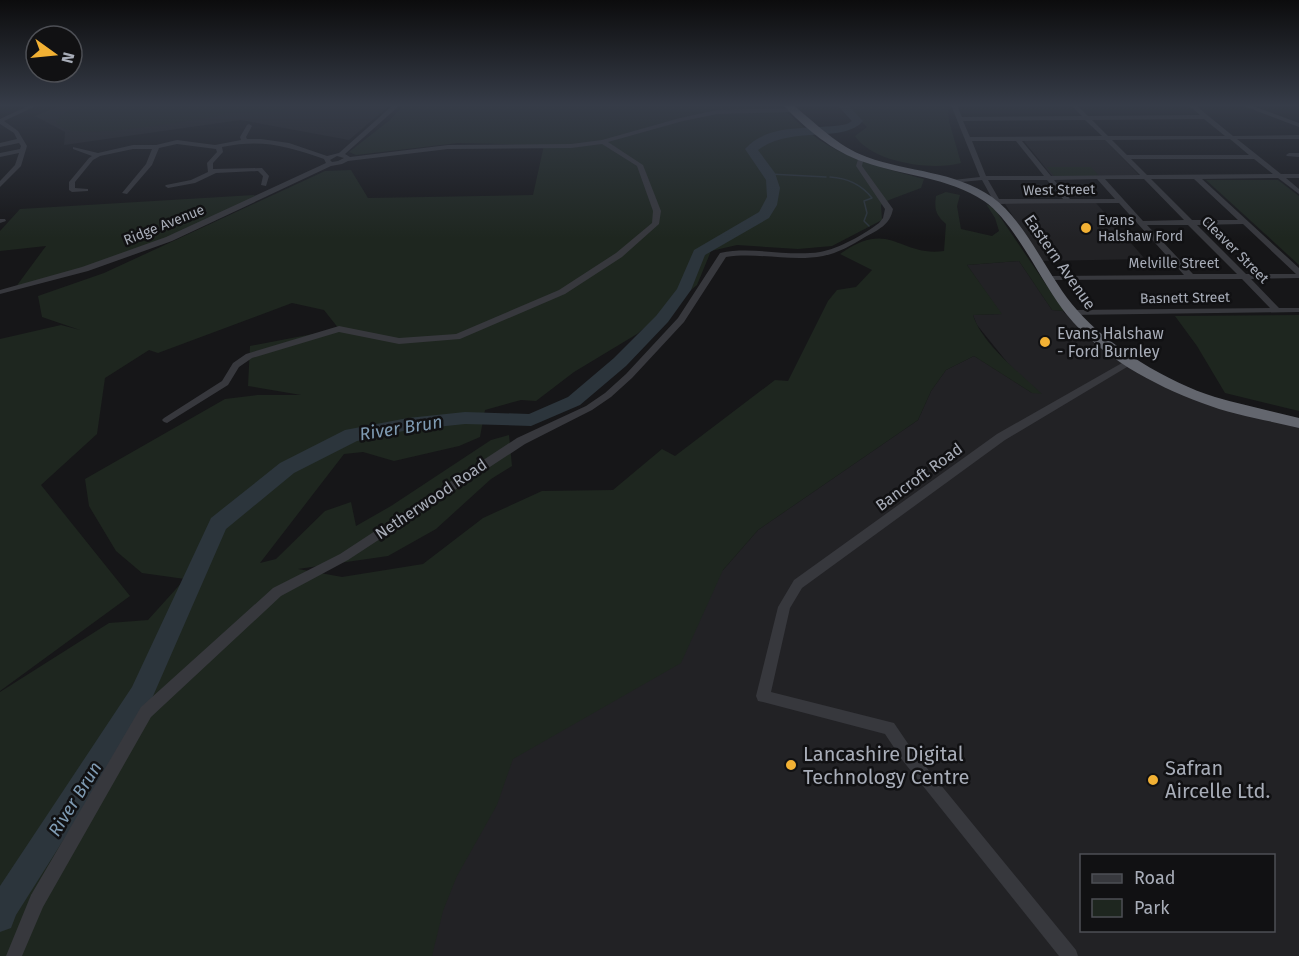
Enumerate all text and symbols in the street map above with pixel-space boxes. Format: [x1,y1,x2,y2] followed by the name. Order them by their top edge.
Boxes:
[24,24,84,84] north arrow
[57,50,79,65] text: N
[1023,181,1096,199] street label: West Street
[121,201,207,249] street label: Ridge Avenue
[1020,211,1100,313] street label: Eastern Avenue
[1098,212,1183,245] place label: Evans Halshaw Ford
[1198,213,1273,288] street label: Cleaver Street
[1079,221,1093,235] marker: Evans Halshaw Ford
[1129,255,1220,272] street label: Melville Street
[1140,289,1231,307] street label: Basnett Street
[1057,324,1164,361] place label: Evans Halshaw - Ford Burnley
[1038,335,1052,349] marker: Evans Halshaw - Ford Burnley
[358,411,444,445] water label: River Brun
[872,439,966,515] street label: Bancroft Road
[372,455,490,543] street label: Netherwood Road
[803,742,969,789] place label: Lancashire Digital Technology Centre
[1165,756,1270,803] place label: Safran Aircelle Ltd.
[43,758,107,840] water label: River Brun
[784,758,798,772] marker: Lancashire Digital Technology Centre
[1146,773,1160,787] marker: Safran Aircelle Ltd.
[1080,854,1275,932] legend
[1134,867,1176,889] text: Road
[1134,897,1170,919] text: Park

